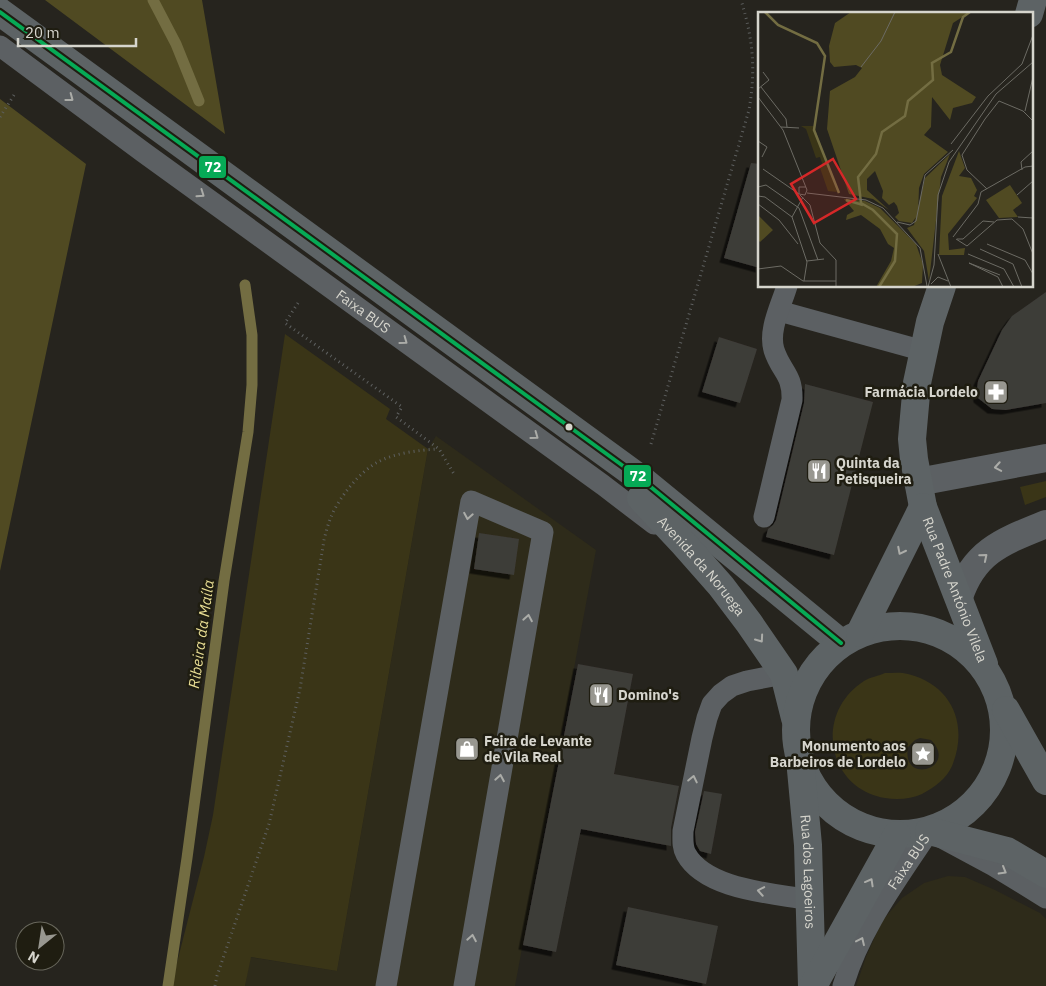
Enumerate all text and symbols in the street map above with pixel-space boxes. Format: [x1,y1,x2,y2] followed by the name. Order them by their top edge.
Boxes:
[758,12,1034,288] inset map
[18,15,135,47] scale bar
[25,23,60,42] text: 20 m
[64,92,74,101] one-way arrow
[198,155,227,179] line badge: 72
[205,158,221,176] text: 72
[196,187,205,197] one-way arrow
[333,286,394,337] street label: Faixa BUS
[398,334,407,344] one-way arrow
[983,379,1009,405] pharmacy icon: Farmácia Lordelo
[864,383,978,401] place label: Farmácia Lordelo
[564,422,574,432] unlabelled marker
[529,430,539,439] one-way arrow
[836,454,911,488] place label: Quinta da Petisqueira
[806,458,832,484] restaurant icon: Quinta da Petisqueira
[994,461,1002,472] one-way arrow
[623,464,652,488] line badge: 72
[630,467,646,485] text: 72
[464,511,474,520] one-way arrow
[654,512,750,620] street label: Avenida da Noruega
[919,514,992,665] street label: Rua Padre António Vilela
[897,545,907,554] one-way arrow
[978,554,987,562] one-way arrow
[184,578,218,689] water label: Ribeira da Maíla
[522,613,532,622] one-way arrow
[754,633,763,643] one-way arrow
[588,682,614,708] restaurant icon: Domino's
[618,686,679,704] place label: Domino's
[484,732,592,766] place label: Feira de Levante de Vila Real
[454,736,480,762] shop icon: Feira de Levante de Vila Real
[770,737,906,771] place label: Monumento aos Barbeiros de Lordelo
[910,741,936,767] place icon: Monumento aos Barbeiros de Lordelo
[495,773,505,782] one-way arrow
[688,775,698,784] one-way arrow
[796,814,819,929] street label: Rua dos Lagoeiros
[884,831,934,893] street label: Faixa BUS
[997,865,1006,875] one-way arrow
[864,879,874,888] one-way arrow
[757,887,765,897] one-way arrow
[15,921,65,971] north arrow
[467,934,477,942] one-way arrow
[855,937,865,946] one-way arrow
[25,947,42,968] text: N

